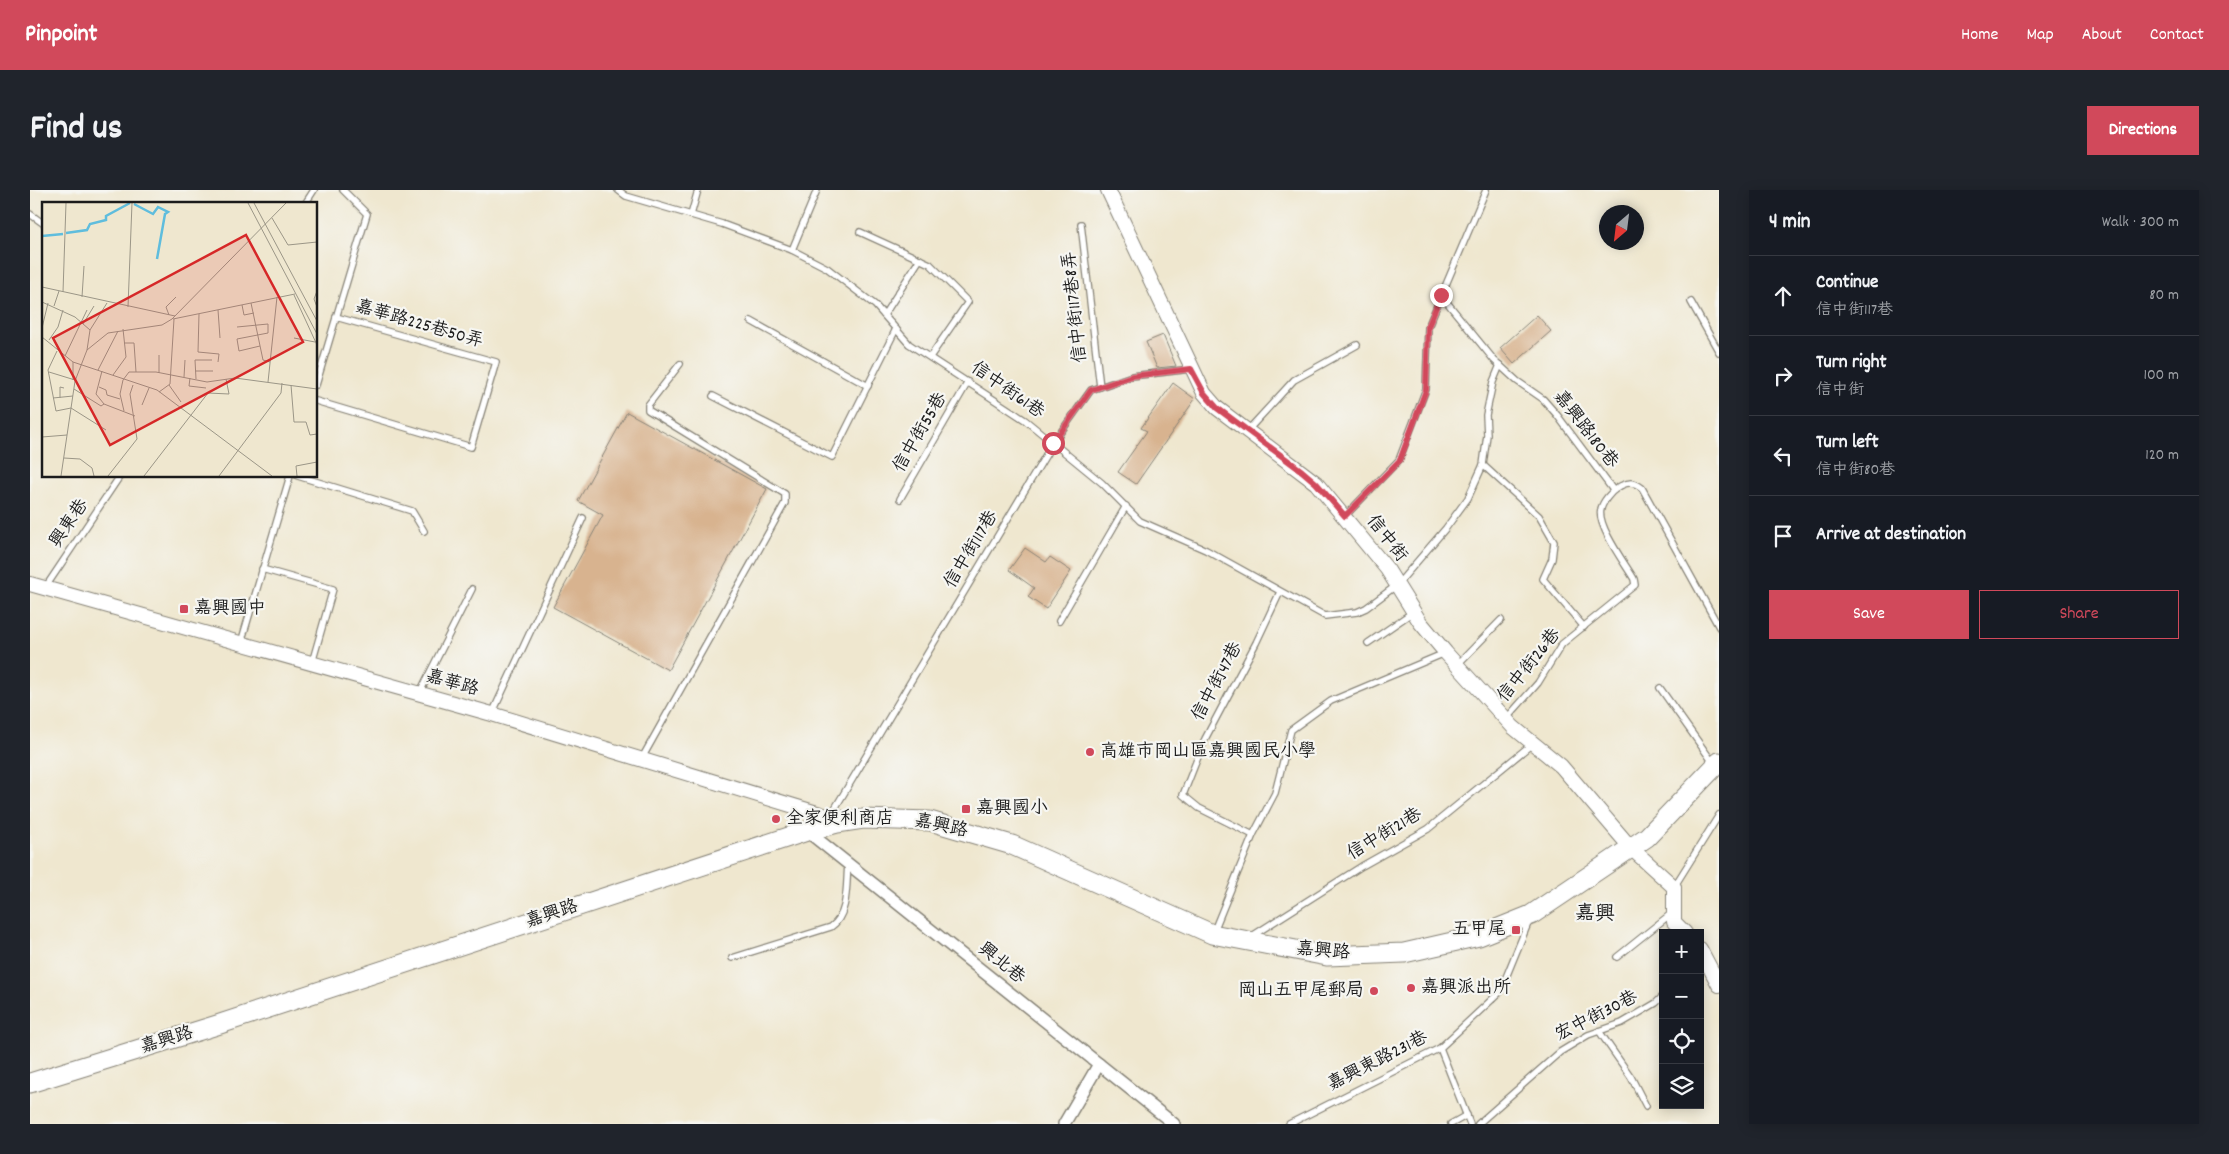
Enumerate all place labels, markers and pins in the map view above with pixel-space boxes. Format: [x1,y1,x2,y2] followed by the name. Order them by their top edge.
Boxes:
[194,597,266,622] place label: 嘉興國中
[178,603,190,615] marker: 嘉興國中
[1100,740,1316,765] place label: 高雄市岡山區嘉興國民小學
[1084,746,1096,758] marker: 高雄市岡山區嘉興國民小學
[976,797,1048,822] place label: 嘉興國小
[960,803,972,815] marker: 嘉興國小
[786,807,894,832] place label: 全家便利商店
[770,813,782,825] marker: 全家便利商店
[1452,918,1506,943] place label: 五甲尾
[1510,924,1522,936] marker: 五甲尾
[1421,976,1511,1001] place label: 嘉興派出所
[1238,979,1364,1004] place label: 岡山五甲尾郵局
[1405,982,1417,994] marker: 嘉興派出所
[1368,985,1380,997] marker: 岡山五甲尾郵局

